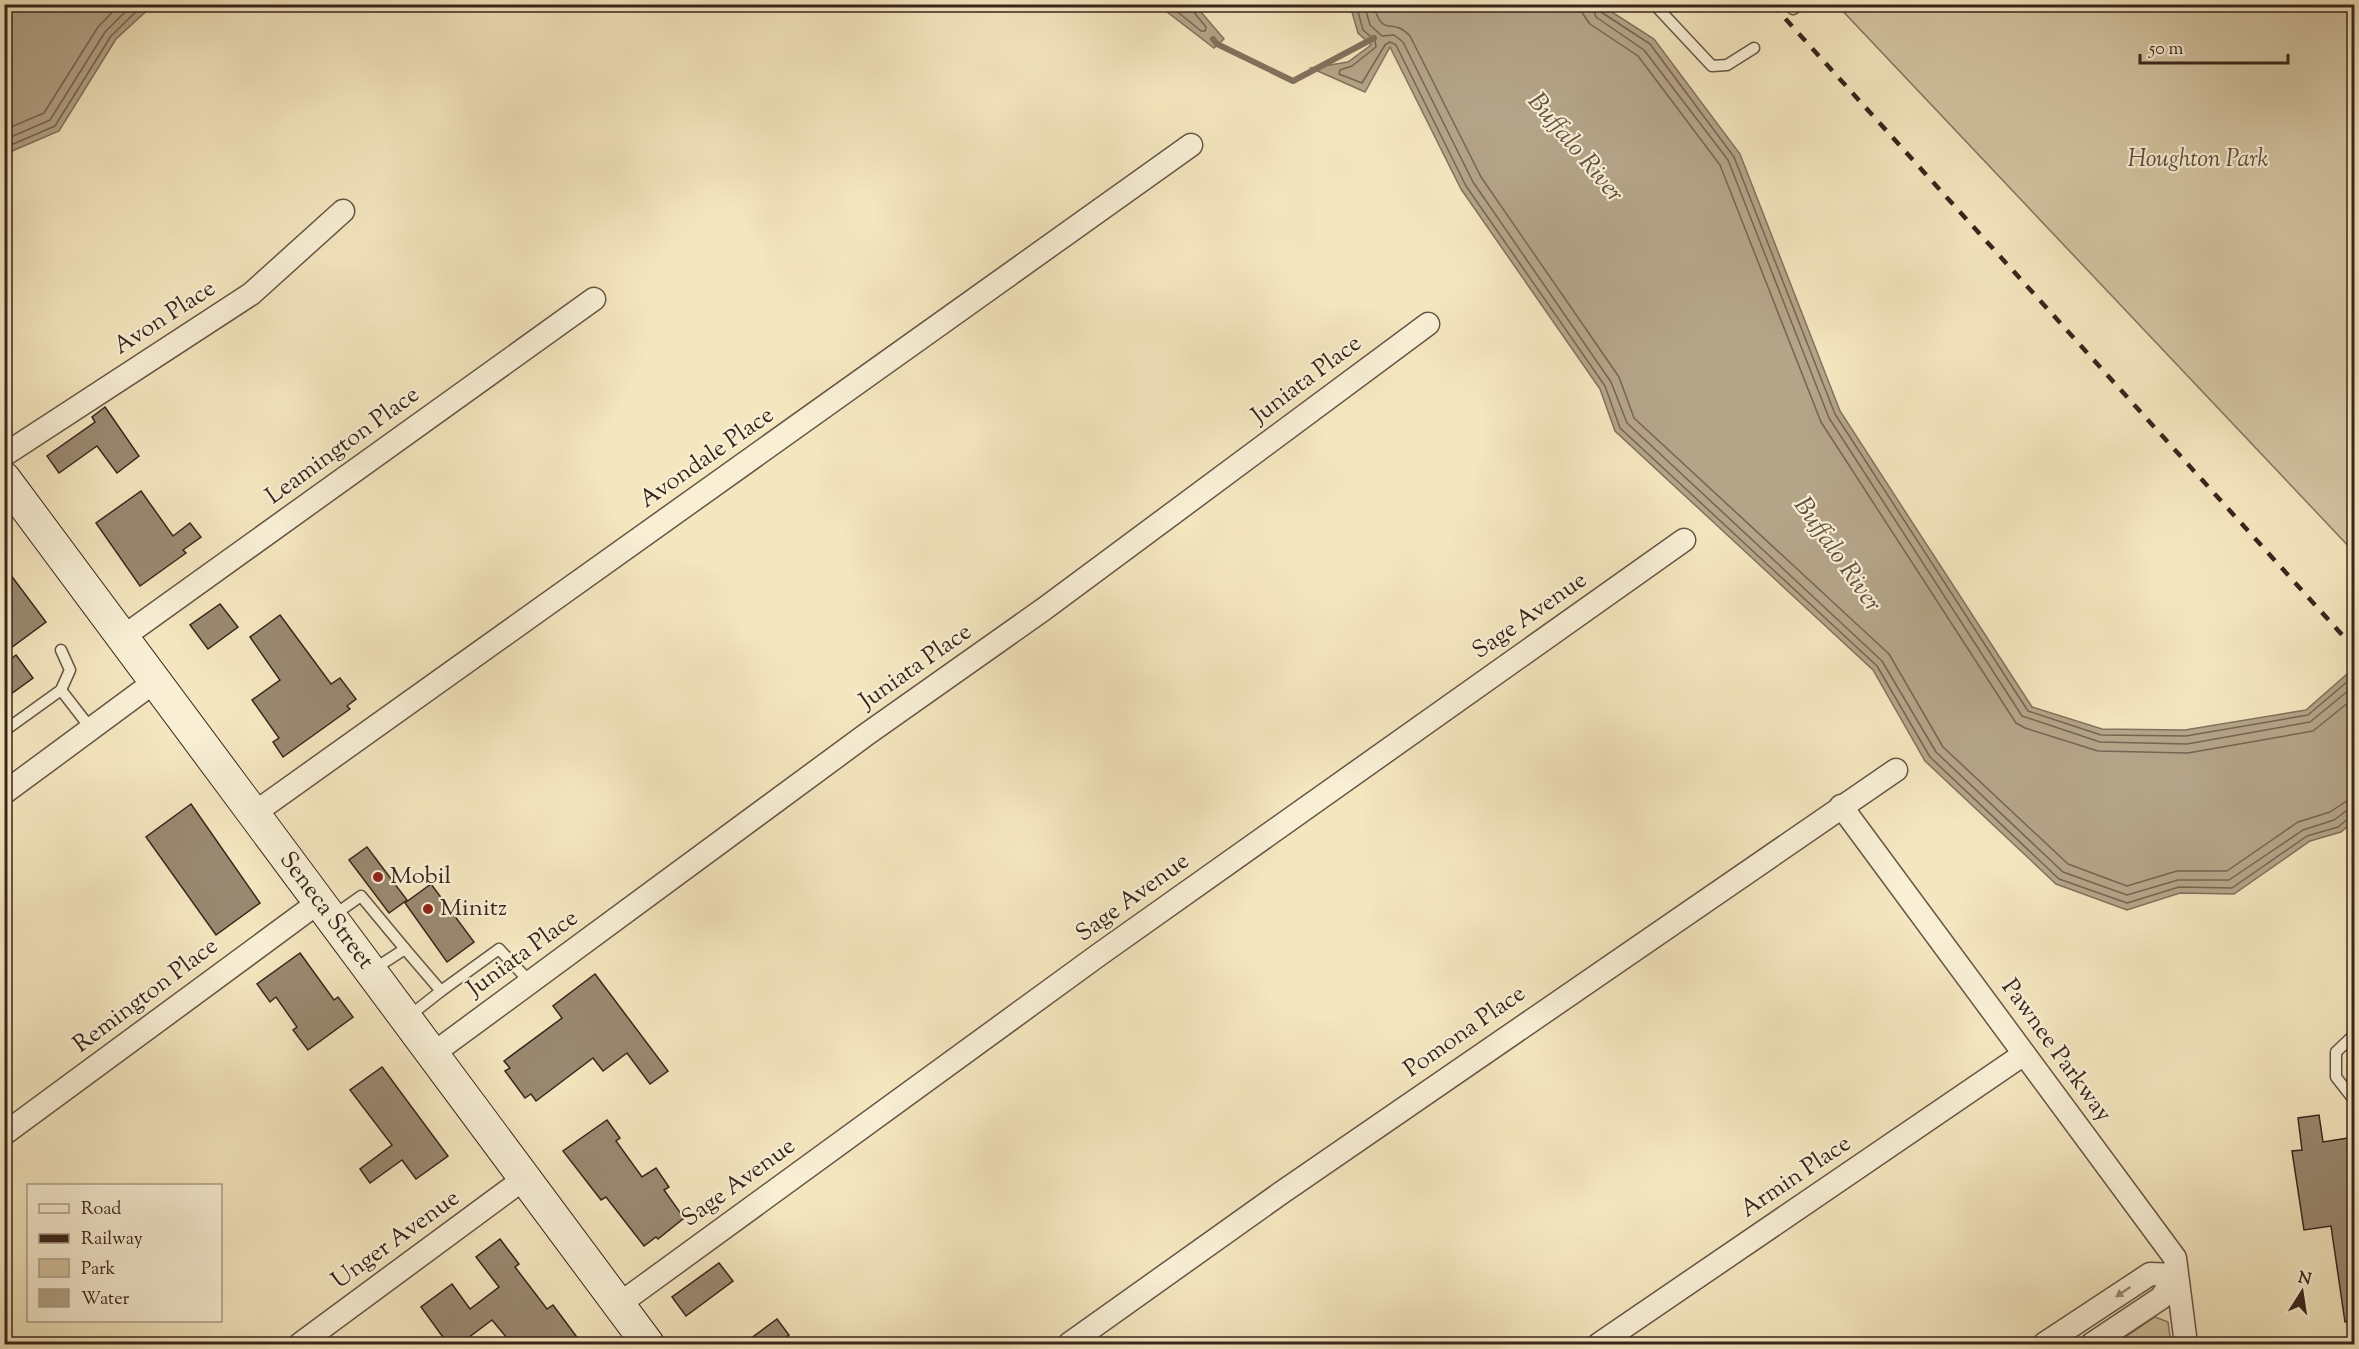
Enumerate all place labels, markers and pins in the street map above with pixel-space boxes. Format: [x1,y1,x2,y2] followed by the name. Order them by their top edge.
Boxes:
[390,860,452,894] place label: Mobil
[371,870,385,884] marker: Mobil
[440,892,507,926] place label: Minitz
[421,902,435,916] marker: Minitz

